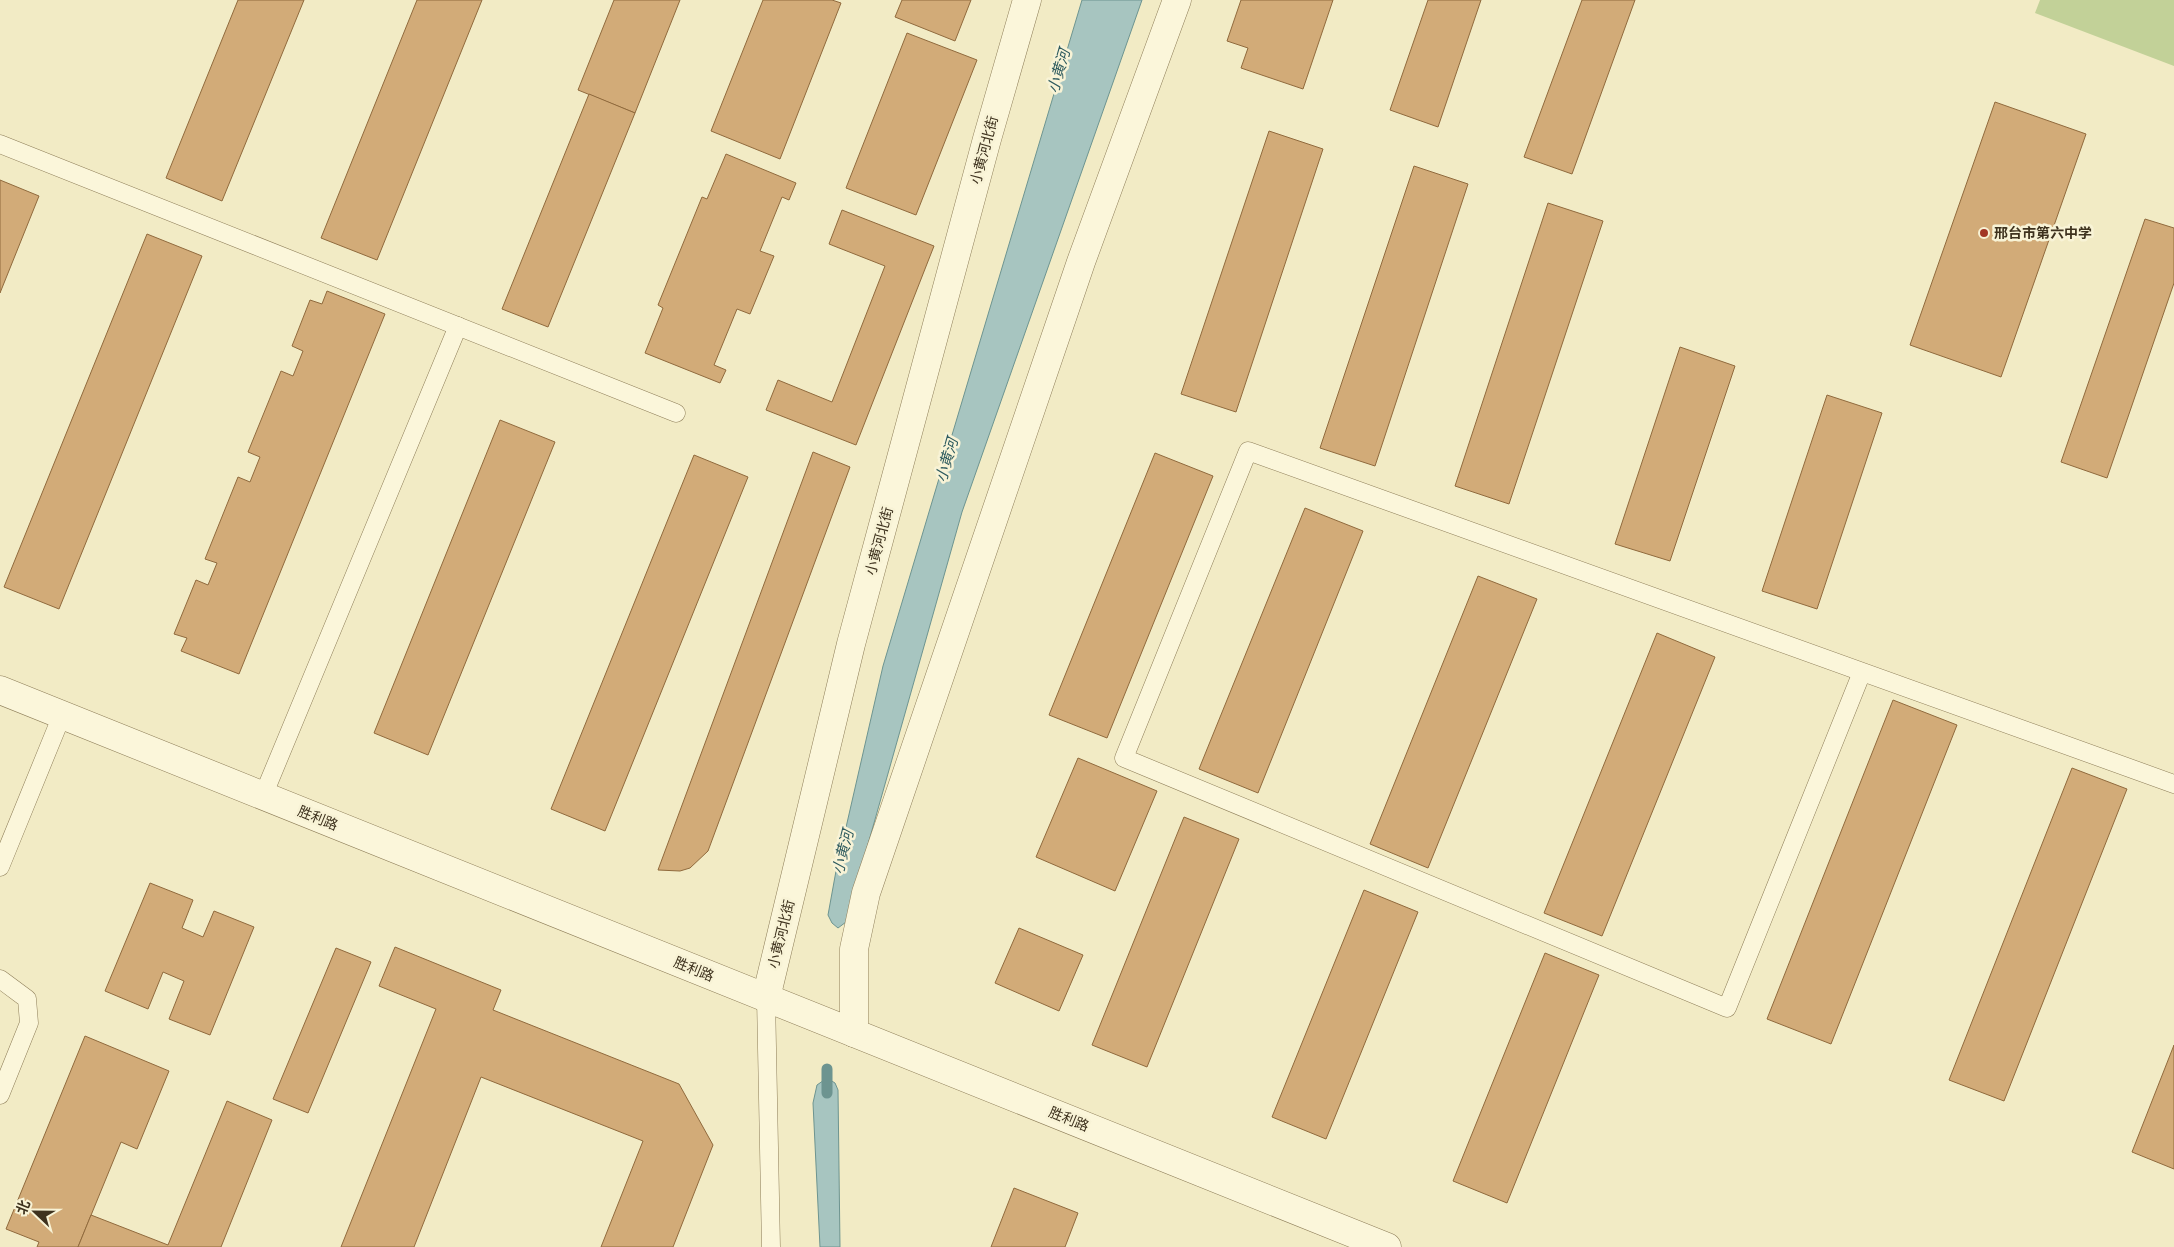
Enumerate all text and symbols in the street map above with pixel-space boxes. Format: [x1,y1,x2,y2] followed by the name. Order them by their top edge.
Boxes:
[1045,44,1074,95] water label: 小黄河
[967,114,1001,186] street label: 小黄河北街
[1994,225,2092,241] place label: 邢台市第六中学
[1978,227,1990,239] marker: 邢台市第六中学
[933,433,962,484] water label: 小黄河
[862,505,896,577] street label: 小黄河北街
[296,804,340,833] street label: 胜利路
[830,825,857,876] water label: 小黄河
[765,898,797,970] street label: 小黄河北街
[672,955,716,984] street label: 胜利路
[1047,1105,1091,1134] street label: 胜利路
[10,1187,60,1237] north arrow
[14,1198,33,1217] text: 北

